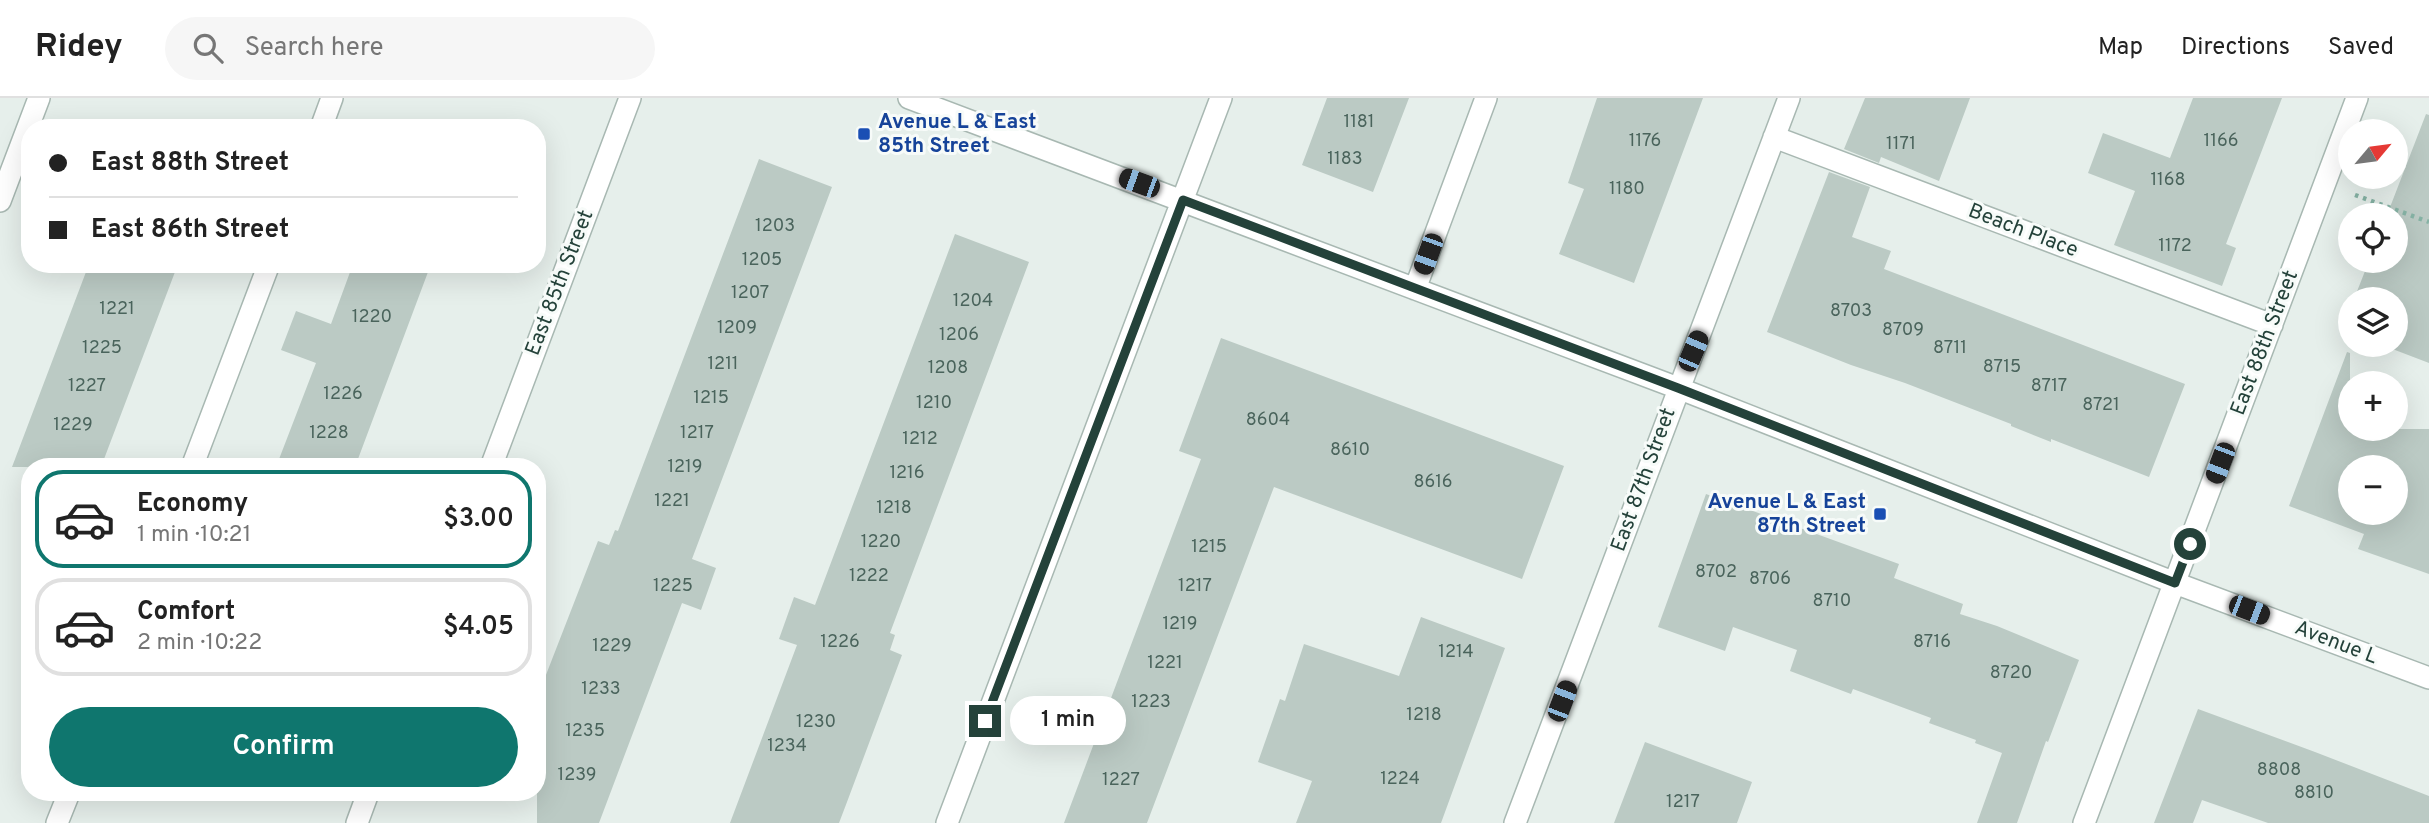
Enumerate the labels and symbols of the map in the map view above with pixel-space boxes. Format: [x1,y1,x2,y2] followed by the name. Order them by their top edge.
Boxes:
[878,109,1037,160] place label: Avenue L & East 85th Street
[1343,111,1375,134] house number: 1181
[2338,119,2408,189] north arrow
[856,126,872,142] marker: Avenue L & East 85th Street
[1629,130,1661,153] house number: 1176
[2204,130,2238,153] house number: 1166
[1886,133,1916,156] house number: 1171
[1327,148,1363,171] house number: 1183
[1116,166,1163,200] car
[2150,169,2186,192] house number: 1168
[1609,178,1645,201] house number: 1180
[1964,198,2082,264] street label: Beach Place
[520,206,600,360] street label: East 85th Street
[755,215,795,238] house number: 1203
[1411,231,1446,277] car
[2158,235,2192,258] house number: 1172
[742,249,782,272] house number: 1205
[2225,267,2305,419] street label: East 88th Street
[731,282,769,305] house number: 1207
[953,290,993,313] house number: 1204
[99,298,135,321] house number: 1221
[1830,300,1872,323] house number: 8703
[352,306,392,329] house number: 1220
[717,317,757,340] house number: 1209
[1882,319,1924,342] house number: 8709
[939,324,979,347] house number: 1206
[1676,328,1711,374] car
[82,337,122,360] house number: 1225
[1933,337,1967,360] house number: 8711
[707,353,739,376] house number: 1211
[1983,356,2021,379] house number: 8715
[928,357,968,380] house number: 1208
[68,375,106,398] house number: 1227
[2031,375,2067,398] house number: 8717
[323,383,363,406] house number: 1226
[693,387,729,410] house number: 1215
[916,392,952,415] house number: 1210
[2082,394,2120,417] house number: 8721
[1605,404,1683,556] street label: East 87th Street
[1246,409,1290,432] house number: 8604
[53,414,93,437] house number: 1229
[309,422,349,445] house number: 1228
[680,422,714,445] house number: 1217
[902,428,938,451] house number: 1212
[1330,439,1370,462] house number: 8610
[2203,440,2238,486] car
[667,456,703,479] house number: 1219
[889,462,925,485] house number: 1216
[1413,471,1453,494] house number: 8616
[1707,489,1866,540] place label: Avenue L & East 87th Street
[654,490,690,513] house number: 1221
[876,497,912,520] house number: 1218
[1872,506,1888,522] marker: Avenue L & East 87th Street
[2174,528,2206,560] route start
[861,531,901,554] house number: 1220
[1191,536,1227,559] house number: 1215
[1695,561,1737,584] house number: 8702
[849,565,889,588] house number: 1222
[1749,568,1791,591] house number: 8706
[653,575,693,598] house number: 1225
[1178,575,1212,598] house number: 1217
[1813,590,1851,613] house number: 8710
[2226,593,2273,627] car
[1162,613,1198,636] house number: 1219
[2291,615,2382,671] street label: Avenue L
[820,631,860,654] house number: 1226
[1913,631,1951,654] house number: 8716
[592,635,632,658] house number: 1229
[1438,641,1474,664] house number: 1214
[1147,652,1183,675] house number: 1221
[1990,662,2032,685] house number: 8720
[581,678,621,701] house number: 1233
[1545,678,1580,724] car
[1131,691,1171,714] house number: 1223
[1010,696,1125,746] callout: 1 min
[1406,704,1442,727] house number: 1218
[969,705,1001,737] route end
[796,711,836,734] house number: 1230
[565,720,605,743] house number: 1235
[767,735,807,758] house number: 1234
[2257,759,2301,782] house number: 8808
[558,764,596,787] house number: 1239
[1380,768,1420,791] house number: 1224
[1102,769,1140,792] house number: 1227
[2294,782,2334,805] house number: 8810
[1666,791,1700,814] house number: 1217

